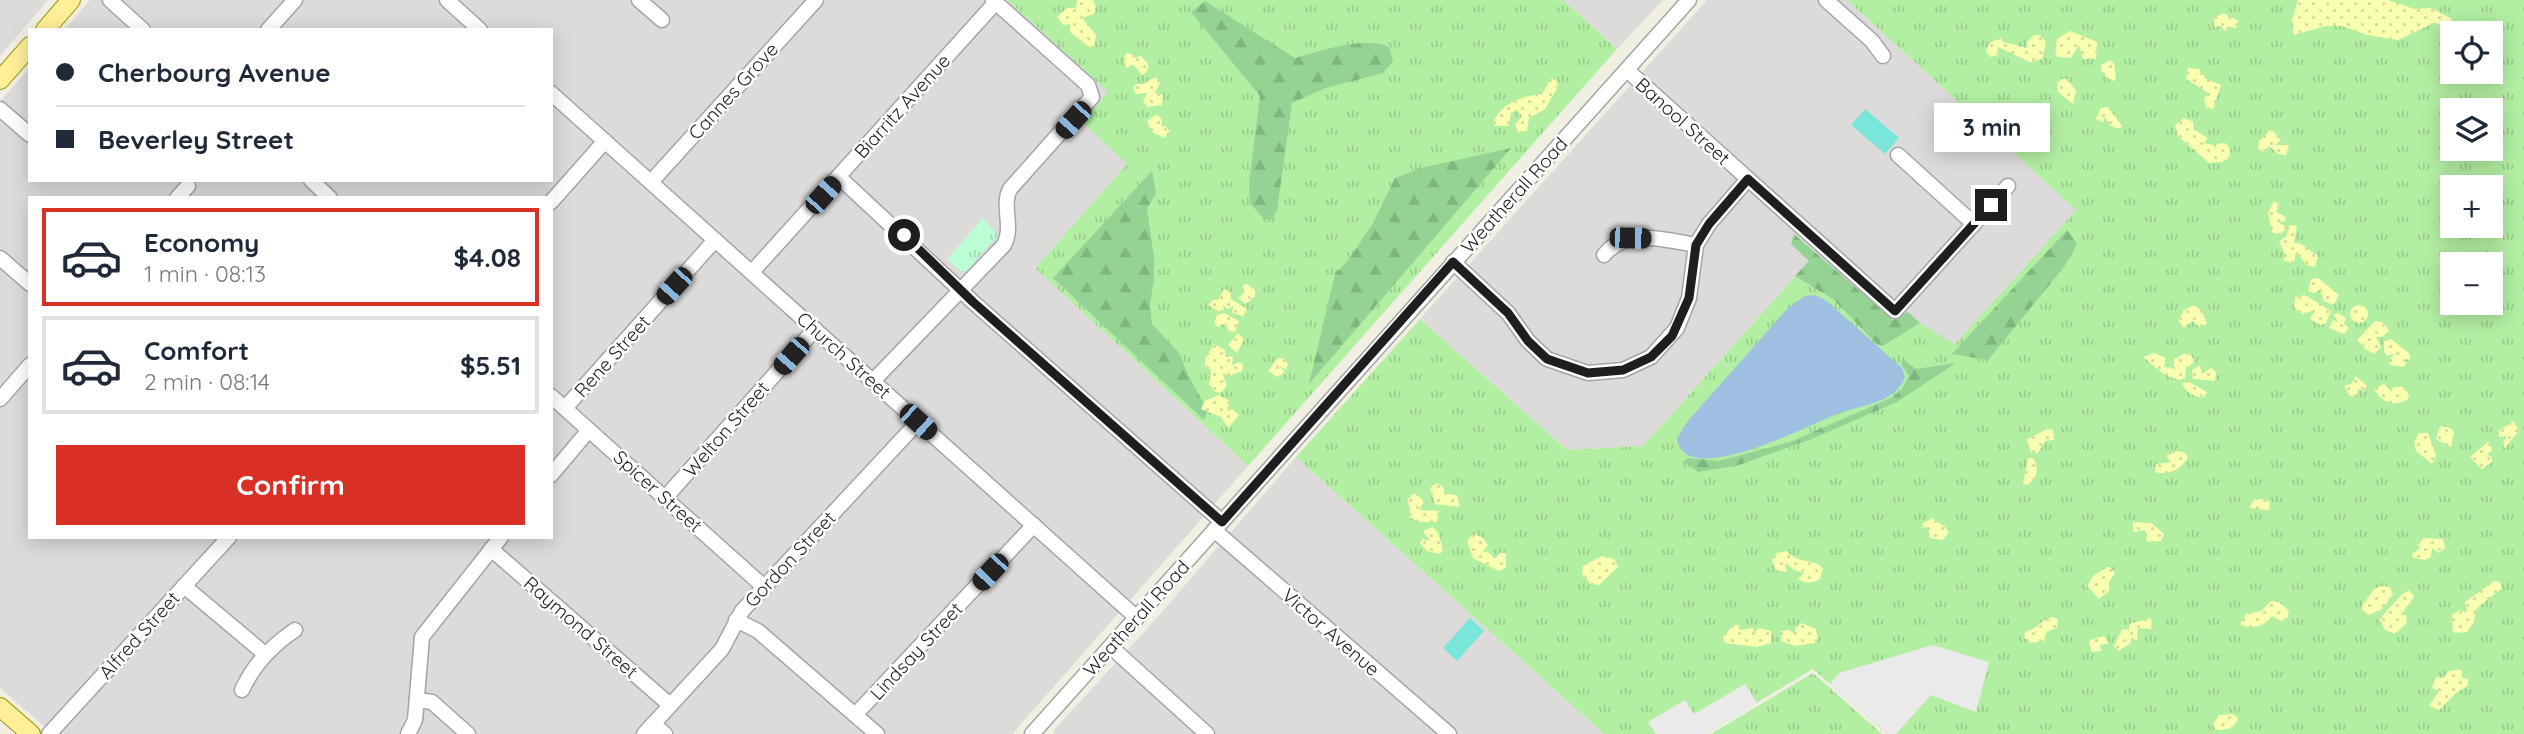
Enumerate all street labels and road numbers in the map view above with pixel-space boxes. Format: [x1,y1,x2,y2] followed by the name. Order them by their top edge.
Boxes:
[683,37,783,145] street label: Cannes Grove
[849,49,955,163] street label: Biarritz Avenue
[1631,72,1735,170] street label: Banool Street
[1456,132,1572,258] street label: Weatherall Road
[792,306,896,404] street label: Church Street
[569,310,655,402] street label: Rene Street
[678,376,774,482] street label: Welton Street
[609,445,707,537] street label: Spicer Street
[739,506,841,612] street label: Gordon Street
[1078,555,1194,681] street label: Weatherall Road
[519,571,643,683] street label: Raymond Street
[1277,583,1385,681] street label: Victor Avenue
[93,586,185,684] street label: Alfred Street
[865,597,967,705] street label: Lindsay Street

